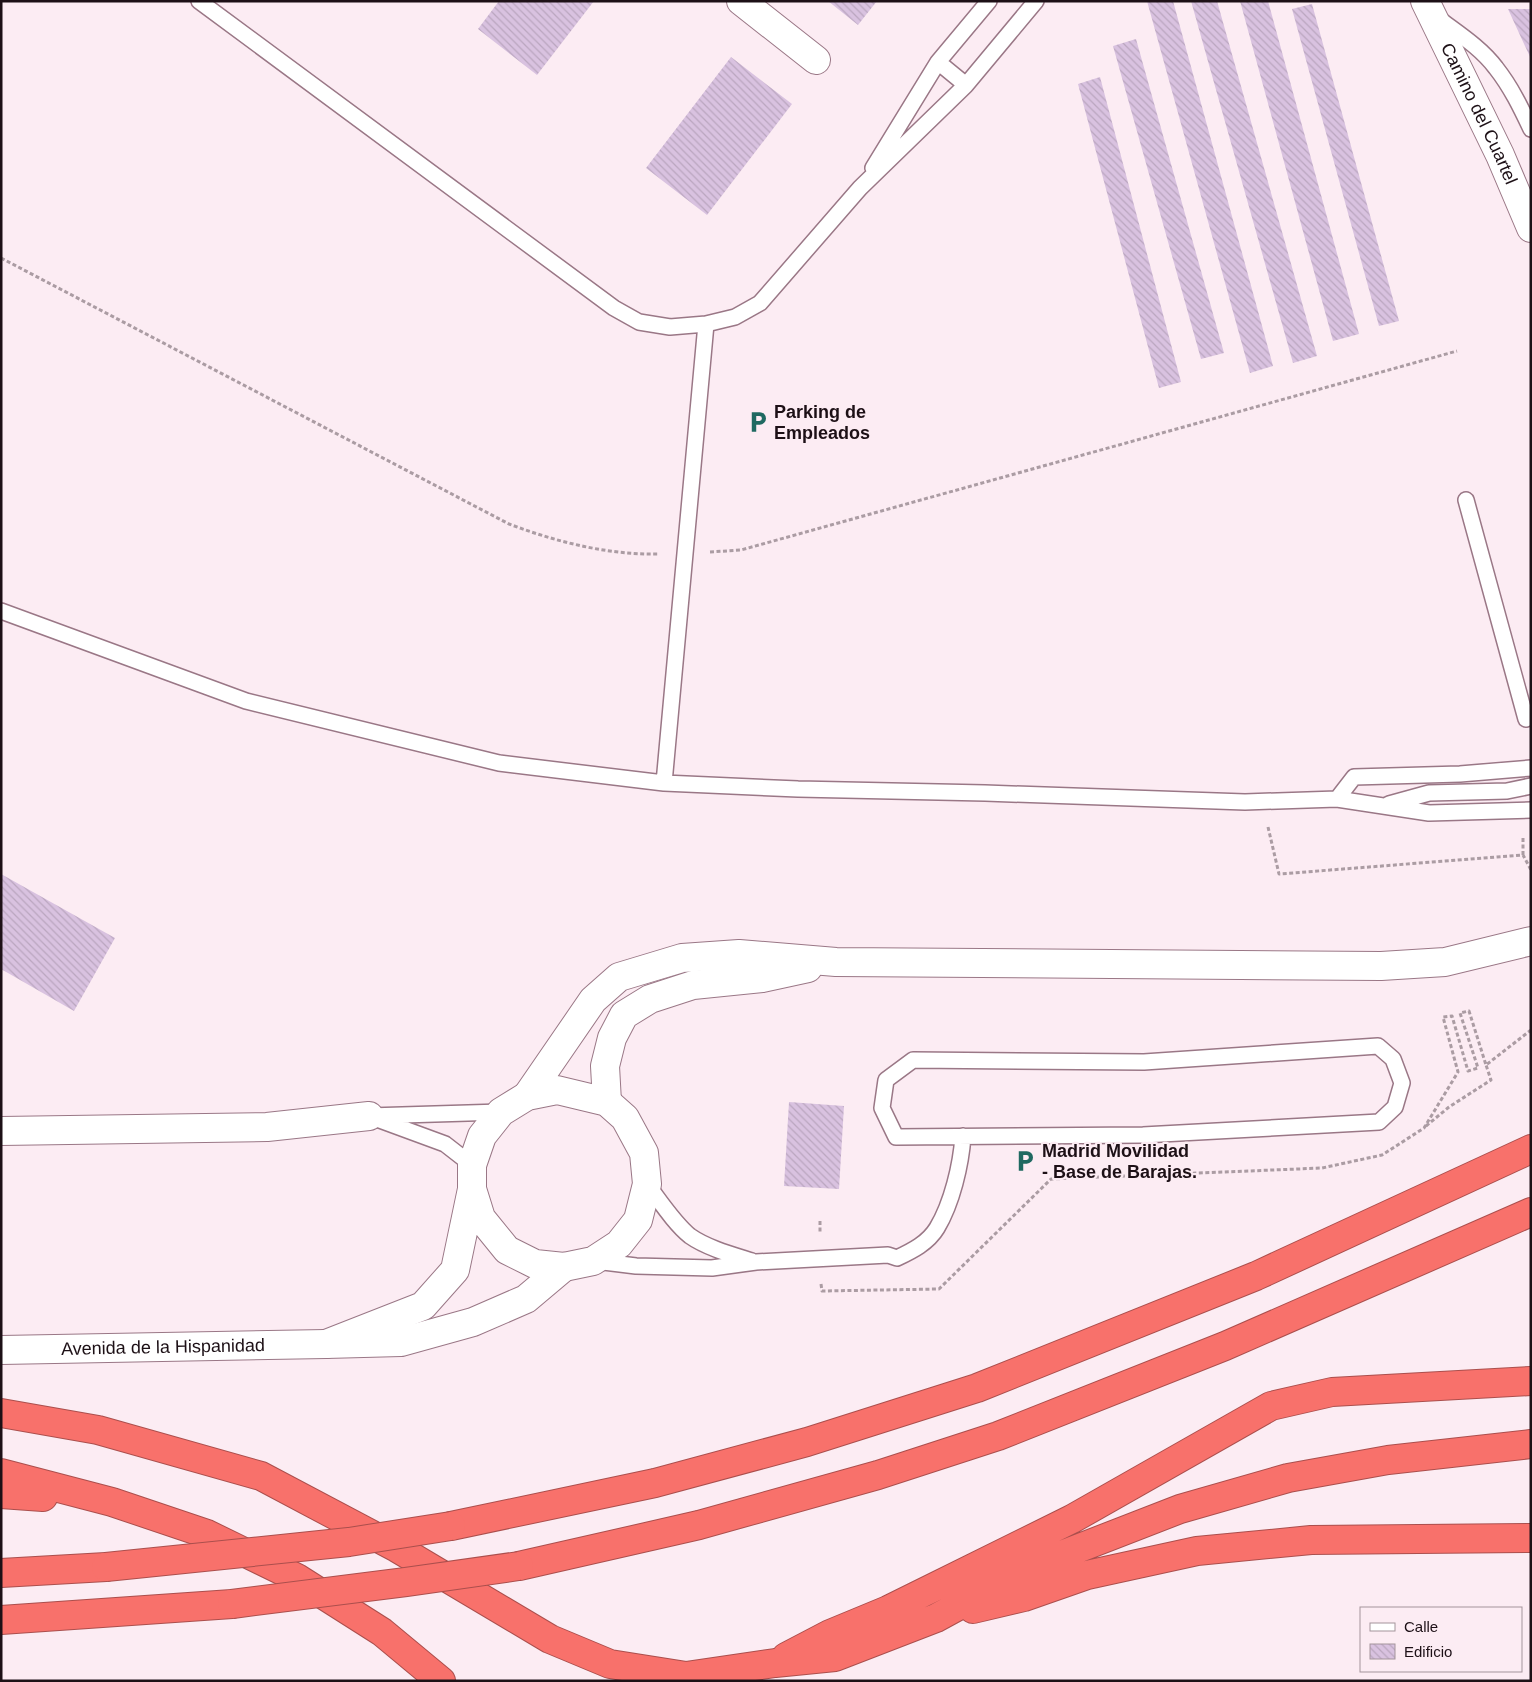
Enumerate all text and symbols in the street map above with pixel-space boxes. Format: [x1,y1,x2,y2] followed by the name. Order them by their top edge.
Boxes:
[1437,40,1521,187] street label: Camino del Cuartel
[774,402,870,443] place label: Parking de Empleados
[745,409,771,435] parking icon: Parking de Empleados
[1042,1141,1197,1182] place label: Madrid Movilidad - Base de Barajas.
[1012,1148,1038,1174] parking icon: Madrid Movilidad - Base de Barajas.
[61,1335,265,1359] street label: Avenida de la Hispanidad
[1360,1607,1522,1672] legend
[1404,1618,1438,1635] text: Calle
[1404,1643,1452,1660] text: Edificio

